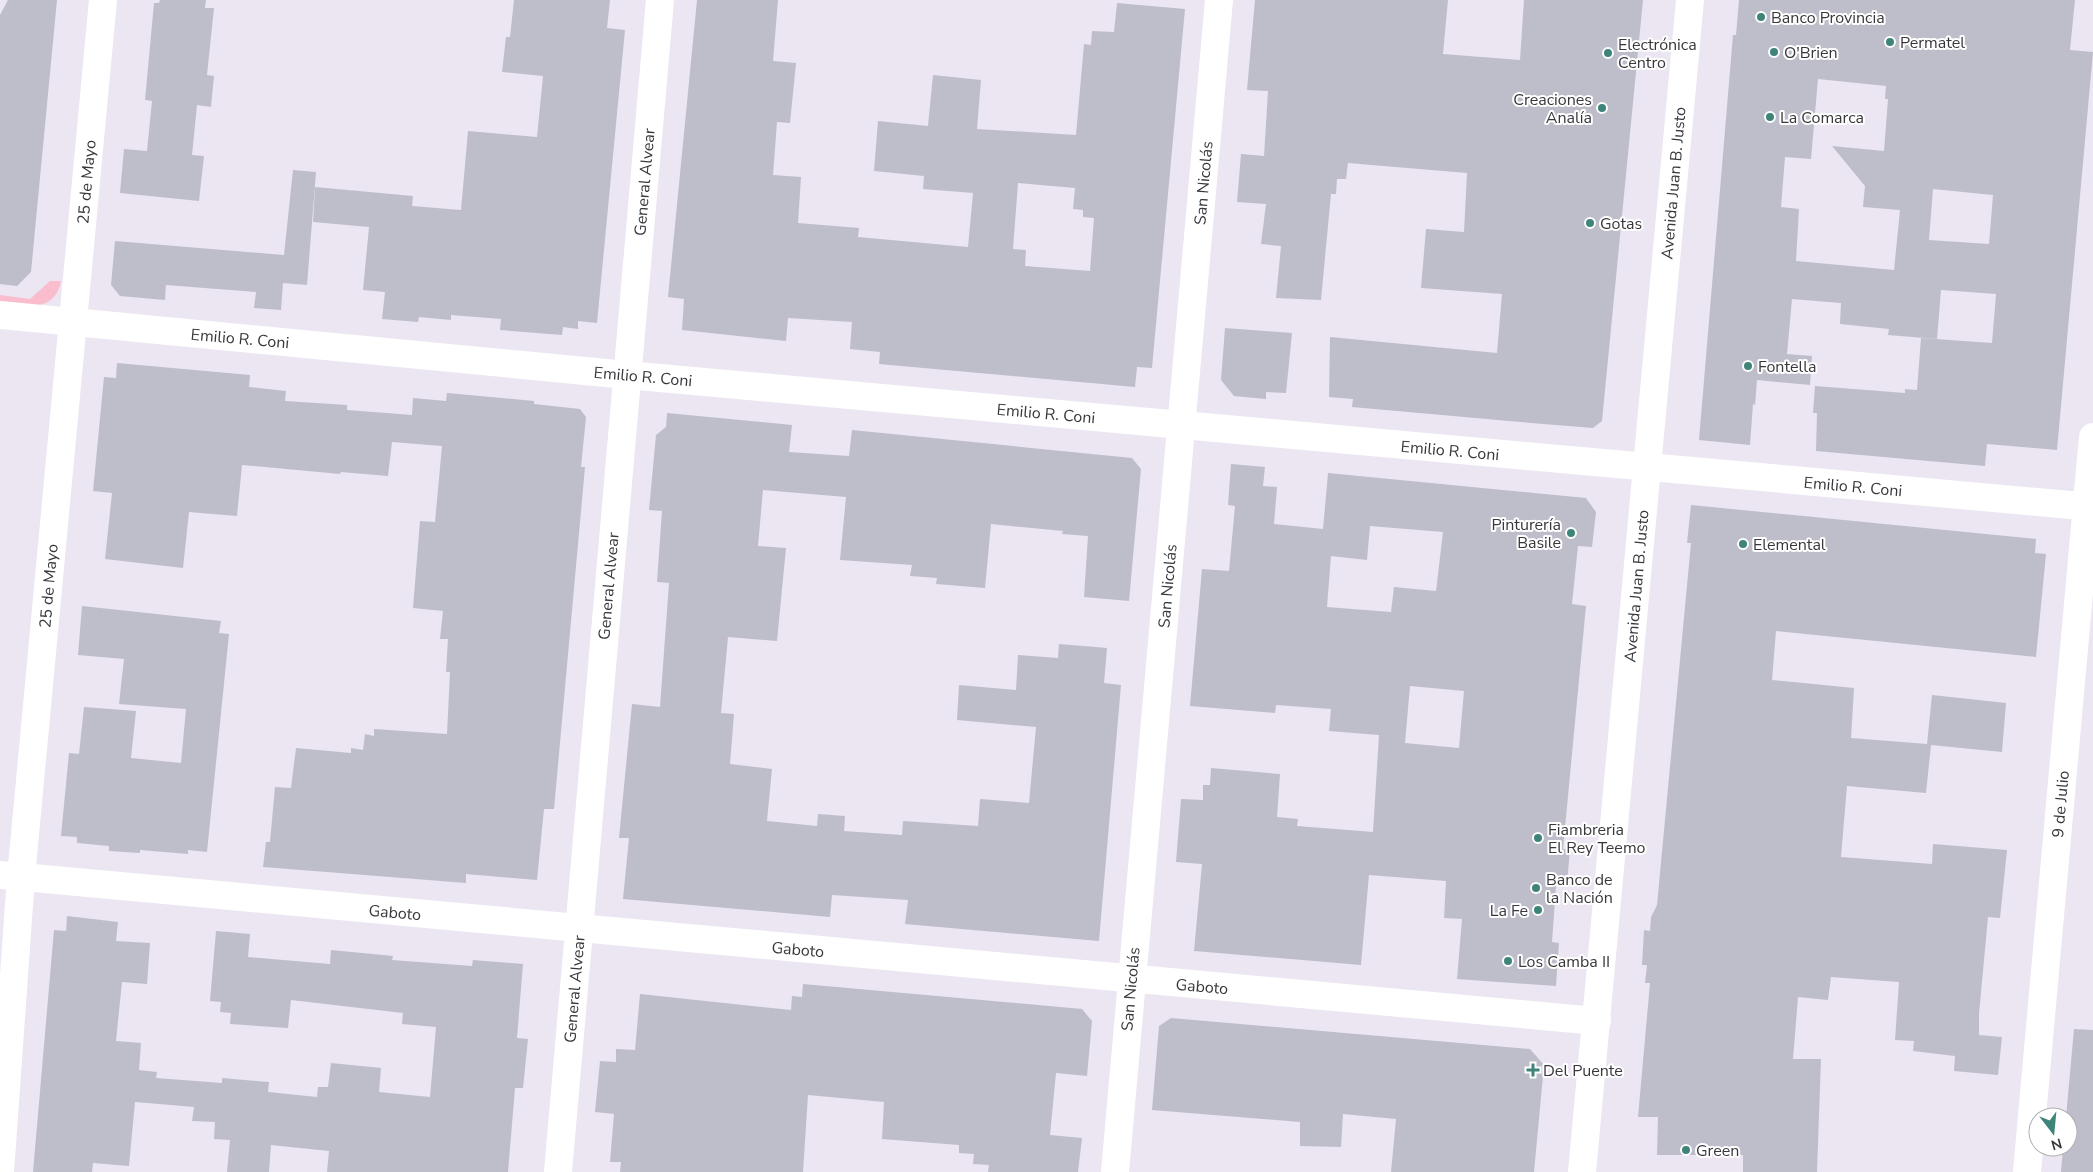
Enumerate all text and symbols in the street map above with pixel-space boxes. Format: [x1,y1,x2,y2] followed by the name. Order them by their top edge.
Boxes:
[1771,7,1885,29] place label: Banco Provincia
[1755,11,1767,23] marker: Banco Provincia
[1900,32,1965,54] place label: Permatel
[1618,34,1697,74] place label: Electrónica Centro
[1884,36,1896,48] marker: Permatel
[1784,42,1838,64] place label: O'Brien
[1768,46,1780,58] marker: O'Brien
[1602,47,1614,59] marker: Electrónica Centro
[1513,89,1592,129] place label: Creaciones Analía
[1596,102,1608,114] marker: Creaciones Analía
[1656,106,1692,260] street label: Avenida Juan B. Justo
[1780,107,1864,129] place label: La Comarca
[1764,111,1776,123] marker: La Comarca
[629,127,661,237] street label: General Alvear
[72,139,102,225] street label: 25 de Mayo
[1189,140,1219,226] street label: San Nicolás
[1600,213,1642,235] place label: Gotas
[1584,217,1596,229] marker: Gotas
[190,324,290,354] street label: Emilio R. Coni
[1758,356,1816,378] place label: Fontella
[1742,360,1754,372] marker: Fontella
[593,362,693,392] street label: Emilio R. Coni
[996,399,1096,429] street label: Emilio R. Coni
[1400,436,1500,466] street label: Emilio R. Coni
[1803,472,1903,502] street label: Emilio R. Coni
[1619,509,1655,663] street label: Avenida Juan B. Justo
[1491,514,1561,554] place label: Pinturería Basile
[1565,527,1577,539] marker: Pinturería Basile
[593,531,625,641] street label: General Alvear
[1753,534,1826,556] place label: Elemental
[1737,538,1749,550] marker: Elemental
[34,543,64,629] street label: 25 de Mayo
[1153,543,1183,629] street label: San Nicolás
[2047,770,2075,839] street label: 9 de Julio
[1548,819,1646,859] place label: Fiambreria El Rey Teemo
[1532,832,1544,844] marker: Fiambreria El Rey Teemo
[1546,869,1613,909] place label: Banco de la Nación
[1530,882,1542,894] marker: Banco de la Nación
[368,900,422,926] street label: Gaboto
[1490,900,1528,922] place label: La Fe
[1532,904,1544,916] marker: La Fe
[559,934,591,1044] street label: General Alvear
[771,937,825,963] street label: Gaboto
[1116,946,1146,1032] street label: San Nicolás
[1518,951,1610,973] place label: Los Camba II
[1502,955,1514,967] marker: Los Camba II
[1175,974,1229,1000] street label: Gaboto
[1543,1060,1623,1082] place label: Del Puente
[1527,1064,1539,1076] marker: Del Puente
[2028,1107,2078,1157] north arrow
[2049,1133,2064,1155] text: N
[1696,1140,1739,1162] place label: Green
[1680,1144,1692,1156] marker: Green

